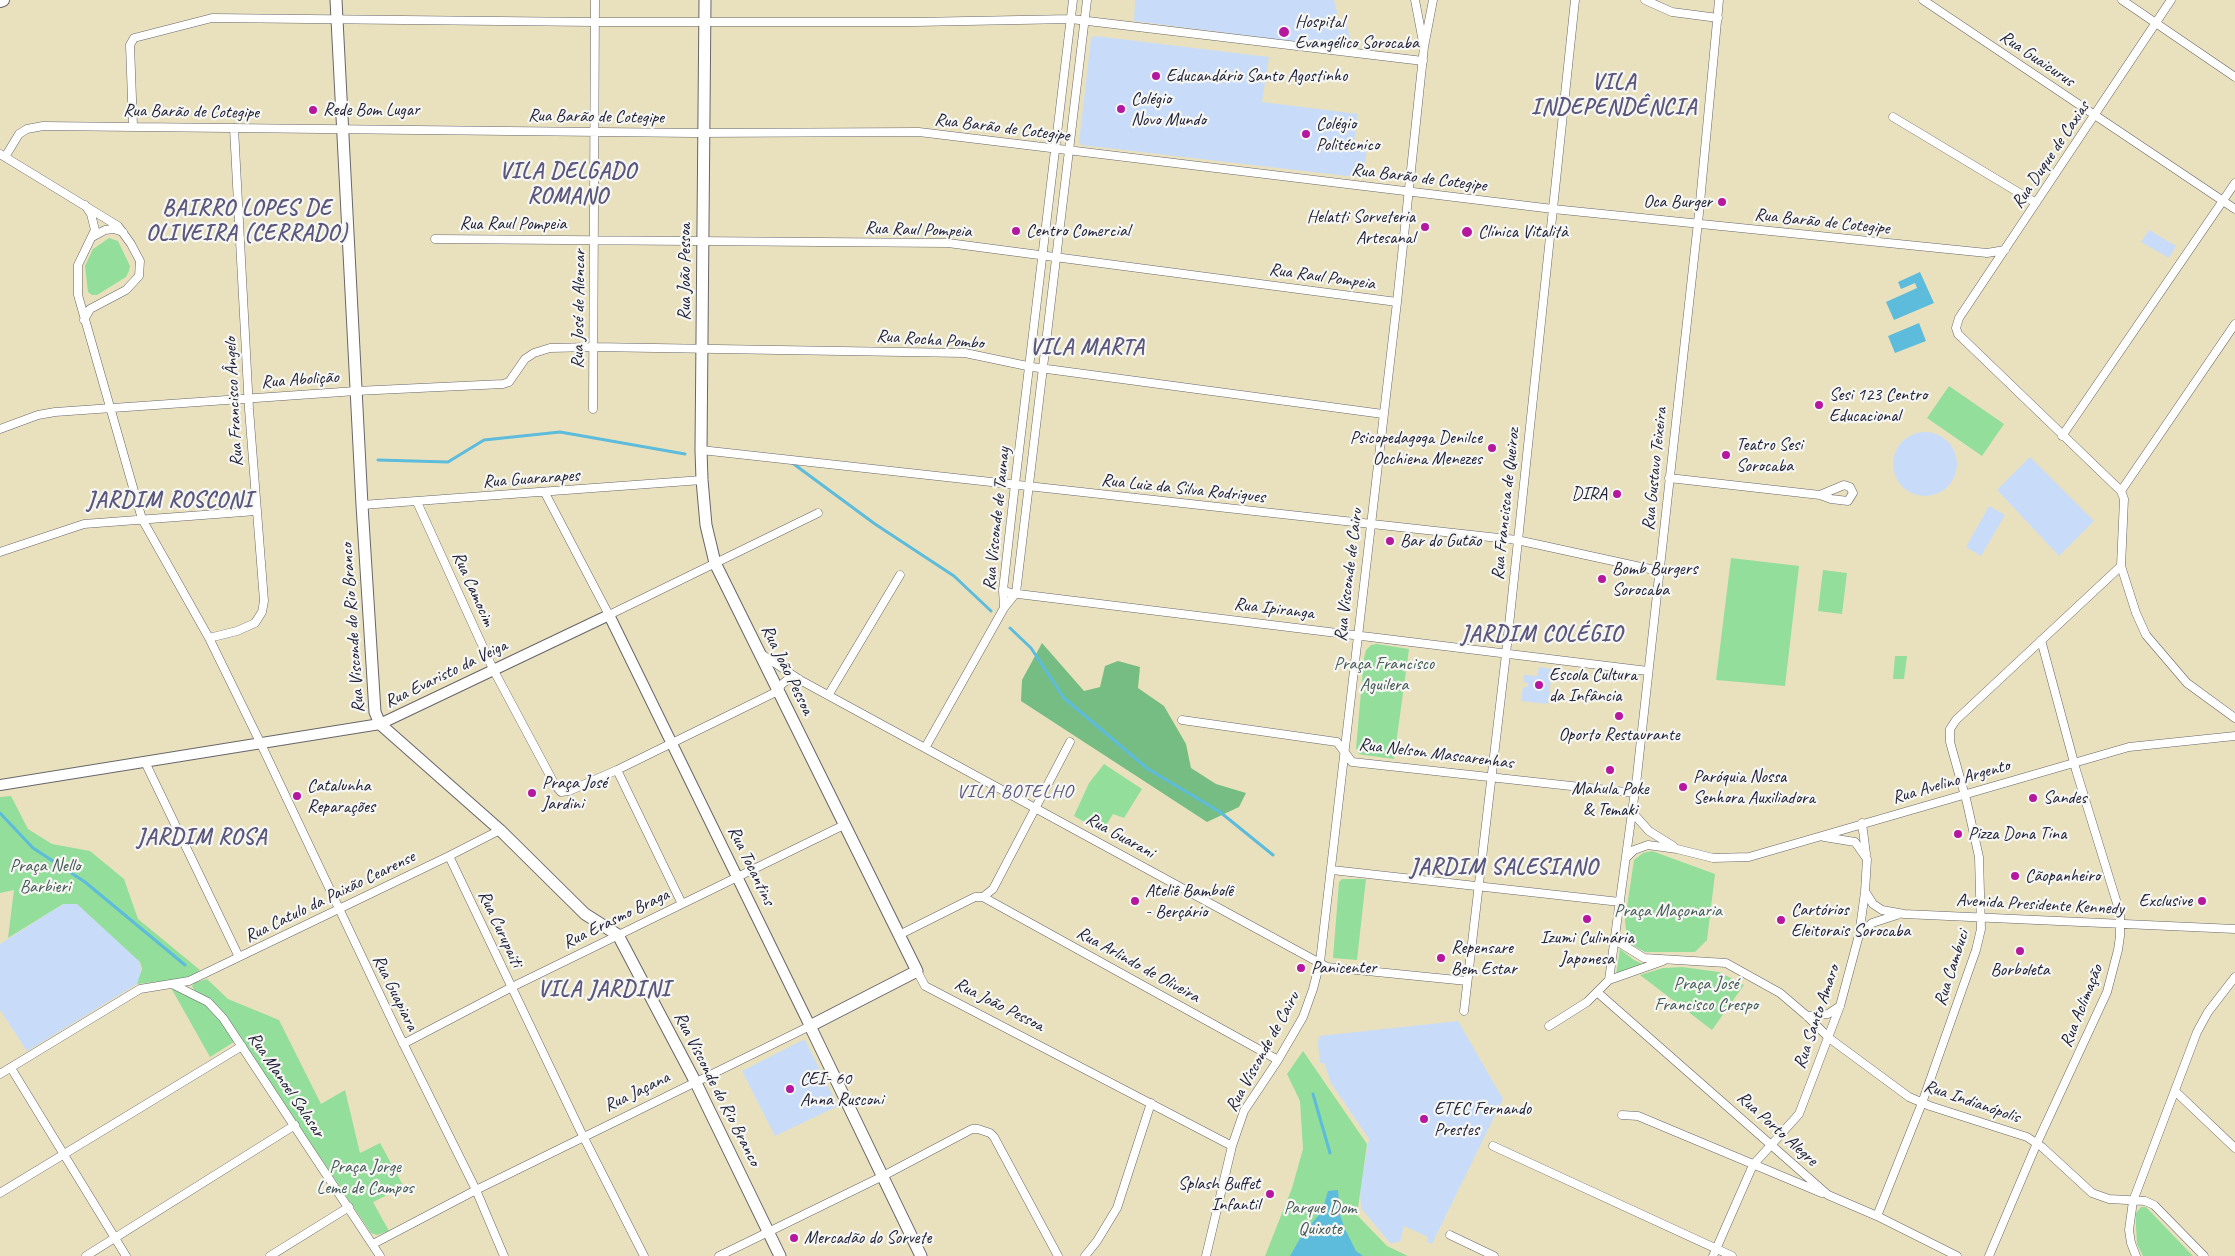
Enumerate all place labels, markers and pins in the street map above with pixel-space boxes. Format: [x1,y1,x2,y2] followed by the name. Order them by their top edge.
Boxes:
[1295,11,1419,54] place label: Hospital Evangélico Sorocaba
[1277,25,1291,39] marker: Hospital Evangélico Sorocaba
[1166,65,1347,87] place label: Educandário Santo Agostinho
[1150,70,1162,82] marker: Educandário Santo Agostinho
[1131,88,1206,130] place label: Colégio Novo Mundo
[323,99,419,121] place label: Rede Bom Lugar
[1115,103,1127,115] marker: Colégio Novo Mundo
[307,104,319,116] marker: Rede Bom Lugar
[1316,113,1379,156] place label: Colégio Politécnico
[1300,128,1312,140] marker: Colégio Politécnico
[1643,191,1712,213] place label: Oca Burger
[1716,196,1728,208] marker: Oca Burger
[1307,206,1415,248] place label: Helatti Sorveteria Artesanal
[1026,220,1130,242] place label: Centro Comercial
[1419,221,1431,233] marker: Helatti Sorveteria Artesanal
[1478,221,1568,243] place label: Clínica Vitalità
[1010,225,1022,237] marker: Centro Comercial
[1460,225,1474,239] marker: Clínica Vitalità
[1829,384,1927,426] place label: Sesi 123 Centro Educacional
[1813,399,1825,411] marker: Sesi 123 Centro Educacional
[1350,427,1482,469] place label: Psicopedagoga Denilce Occhiena Menezes
[1736,434,1803,476] place label: Teatro Sesi Sorocaba
[1486,442,1498,454] marker: Psicopedagoga Denilce Occhiena Menezes
[1720,449,1732,461] marker: Teatro Sesi Sorocaba
[1572,483,1607,505] place label: DIRA
[1611,488,1623,500] marker: DIRA
[1400,530,1481,552] place label: Bar do Gutão
[1384,535,1396,547] marker: Bar do Gutão
[1612,558,1697,600] place label: Bomb Burgers Sorocaba
[1596,573,1608,585] marker: Bomb Burgers Sorocaba
[1549,664,1637,706] place label: Escola Cultura da Infância
[1533,679,1545,691] marker: Escola Cultura da Infância
[1613,710,1625,722] marker: Oporto Restaurante
[1559,724,1679,746] place label: Oporto Restaurante
[1604,764,1616,776] marker: Mahula Poke & Temaki
[1693,766,1815,809] place label: Paróquia Nossa Senhora Auxiliadora
[542,772,607,814] place label: Praça José Jardini
[307,775,375,818] place label: Catalunha Reparações
[1571,778,1649,821] place label: Mahula Poke & Temaki
[1677,781,1689,793] marker: Paróquia Nossa Senhora Auxiliadora
[526,787,538,799] marker: Praça José Jardini
[2043,787,2087,809] place label: Sandes
[291,790,303,802] marker: Catalunha Reparações
[2027,792,2039,804] marker: Sandes
[1968,823,2066,845] place label: Pizza Dona Tina
[1952,828,1964,840] marker: Pizza Dona Tina
[2025,865,2100,887] place label: Cãopanheiro
[2009,870,2021,882] marker: Cãopanheiro
[1145,880,1233,922] place label: Ateliê Bambolê - Berçário
[2139,890,2192,912] place label: Exclusive
[1129,895,1141,907] marker: Ateliê Bambolê - Berçário
[2196,895,2208,907] marker: Exclusive
[1791,899,1910,942] place label: Cartórios Eleitorais Sorocaba
[1581,913,1593,925] marker: Izumi Culinária Japonesa
[1775,914,1787,926] marker: Cartórios Eleitorais Sorocaba
[1540,927,1634,970] place label: Izumi Culinária Japonesa
[1451,937,1517,980] place label: Repensare Bem Estar
[2014,945,2026,957] marker: Borboleta
[1435,952,1447,964] marker: Repensare Bem Estar
[1311,957,1377,979] place label: Panicenter
[1990,959,2050,981] place label: Borboleta
[1295,962,1307,974] marker: Panicenter
[800,1068,883,1110] place label: CEI- 60 Anna Rusconi
[784,1083,796,1095] marker: CEI- 60 Anna Rusconi
[1434,1098,1531,1140] place label: ETEC Fernando Prestes
[1418,1113,1430,1125] marker: ETEC Fernando Prestes
[1178,1173,1260,1216] place label: Splash Buffet Infantil
[1264,1188,1276,1200] marker: Splash Buffet Infantil
[804,1227,931,1249] place label: Mercadão do Sorvete
[788,1232,800,1244] marker: Mercadão do Sorvete

